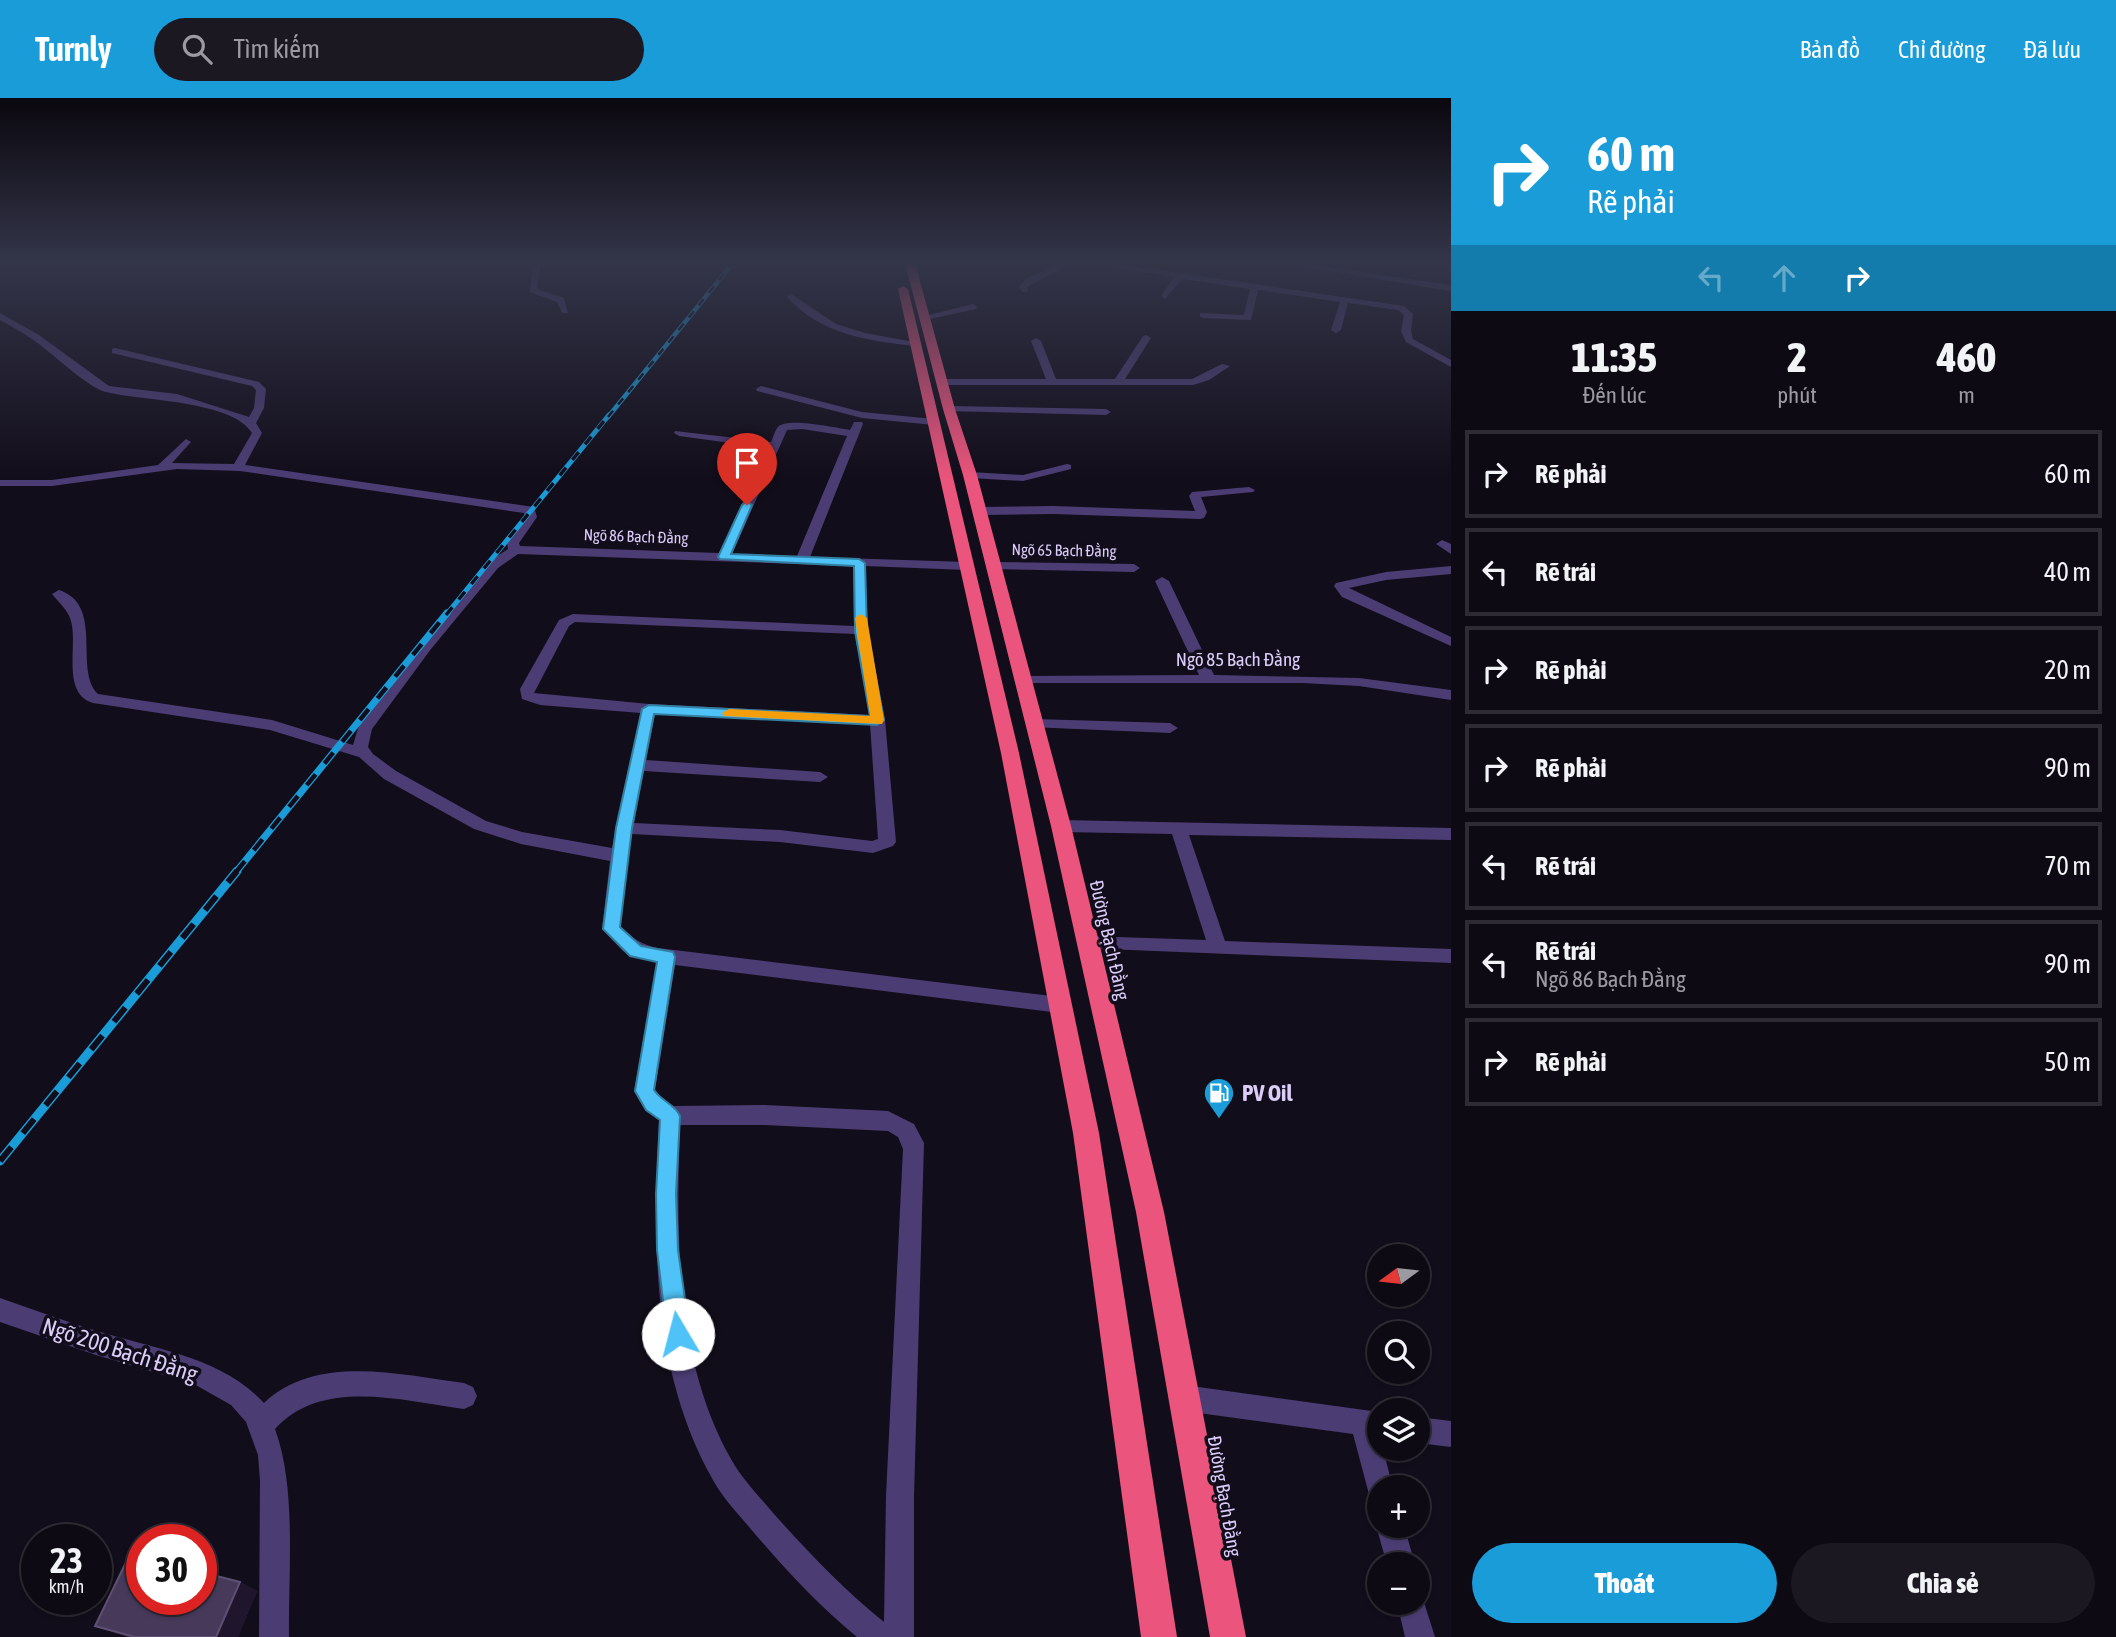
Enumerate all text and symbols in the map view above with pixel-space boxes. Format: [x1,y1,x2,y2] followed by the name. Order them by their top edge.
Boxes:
[154,18,644,81] search box
[35,30,112,68] text: Turnly
[178,30,216,68] icon: search
[234,34,320,64] text: Tìm kiếm
[1800,36,1860,63] text: Bản đồ
[1898,36,1986,63] text: Chỉ đường
[2024,36,2081,63] text: Đã lưu
[1587,125,1675,181] text: 60 m
[1472,126,1563,217] icon: right
[1587,183,1675,220] text: Rẽ phải
[1692,259,1730,297] icon: left
[1765,259,1803,297] icon: ahead
[1838,259,1876,297] icon: right
[1571,333,1657,381] text: 11:35
[1787,333,1807,381] text: 2
[1937,333,1996,381] text: 460
[1582,382,1646,408] text: Đến lúc
[1777,382,1817,408] text: phút
[1958,382,1975,408] text: m
[717,433,777,505] pin
[728,444,766,482] icon: arrive
[1476,455,1514,493] icon: right
[1535,459,1606,489] text: Rẽ phải
[2044,459,2091,489] text: 60 m
[583,525,689,548] street label: Ngõ 86 Bạch Đằng
[1011,540,1117,561] street label: Ngõ 65 Bạch Đằng
[1476,553,1514,591] icon: left
[1535,557,1596,587] text: Rẽ trái
[2044,557,2091,587] text: 40 m
[1176,648,1301,670] street label: Ngõ 85 Bạch Đằng
[1476,651,1514,689] icon: right
[1535,655,1606,685] text: Rẽ phải
[2044,655,2091,685] text: 20 m
[1476,749,1514,787] icon: right
[1535,753,1606,783] text: Rẽ phải
[2044,753,2091,783] text: 90 m
[1476,847,1514,885] icon: left
[1535,851,1596,881] text: Rẽ trái
[2044,851,2091,881] text: 70 m
[1086,878,1135,1003] street label: Đường Bạch Đằng
[1535,936,1596,966] text: Rẽ trái
[1476,945,1514,983] icon: left
[2044,949,2091,979] text: 90 m
[1535,966,1686,992] text: Ngõ 86 Bạch Đằng
[1476,1043,1514,1081] icon: right
[1535,1047,1606,1077] text: Rẽ phải
[2044,1047,2091,1077] text: 50 m
[1202,1076,1236,1120] fuel station icon: PV Oil
[1242,1080,1293,1106] place label: PV Oil
[1367,1244,1430,1307] north arrow
[1367,1244,1430,1615] map controls
[641,1297,715,1371] position arrow
[39,1313,201,1387] street label: Ngõ 200 Bạch Đằng
[1367,1321,1430,1384] button: search
[1367,1398,1430,1461] button: layers
[1204,1434,1247,1559] street label: Đường Bạch Đằng
[1367,1475,1430,1538] button: +
[126,1524,217,1615] speed limit sign: 30
[50,1540,83,1580] text: 23
[1472,1543,1777,1623] button: Thoát
[1791,1543,2095,1623] button: Chia sẻ
[1367,1552,1430,1615] button: −
[49,1576,84,1597] text: km/h

